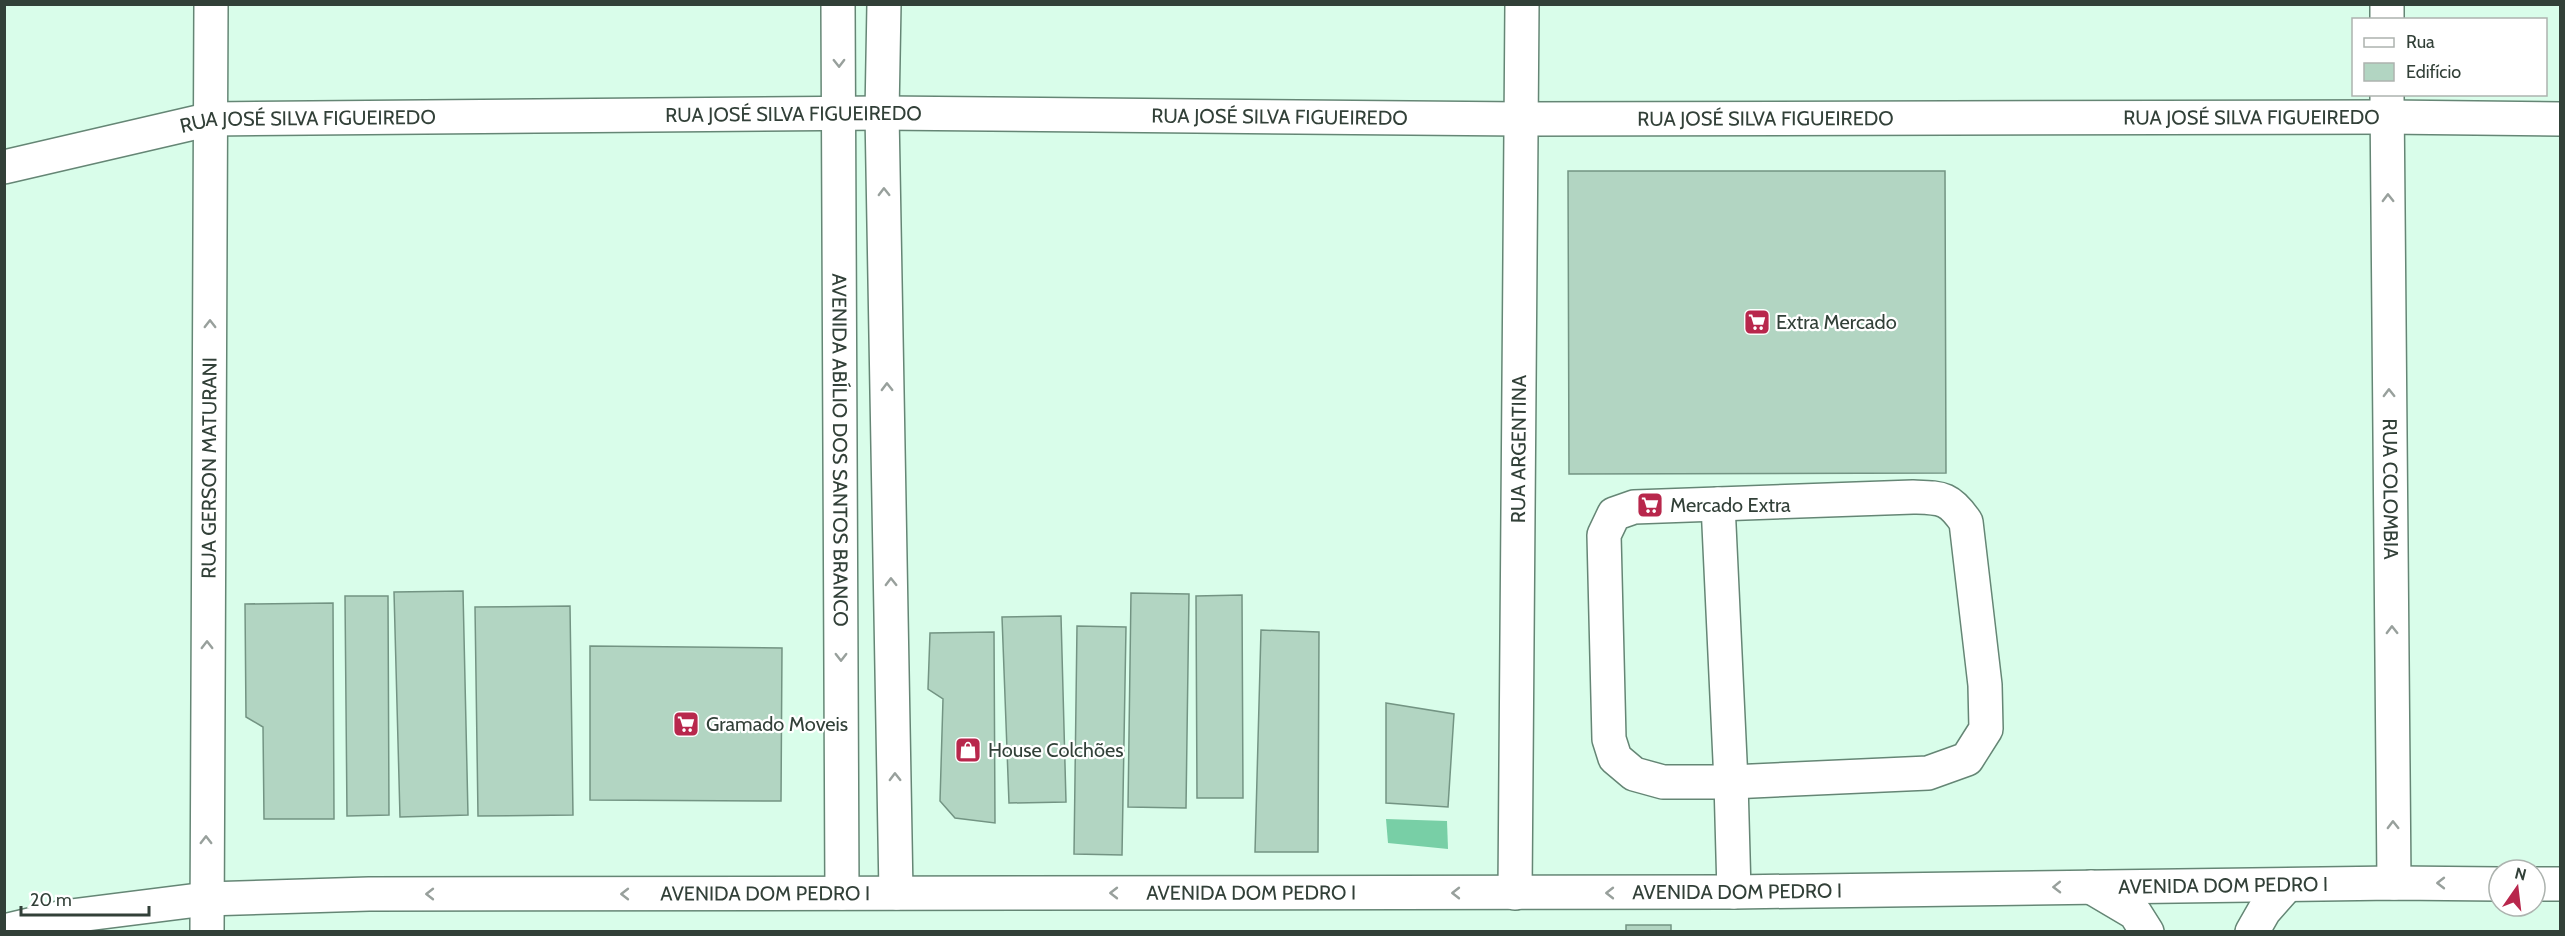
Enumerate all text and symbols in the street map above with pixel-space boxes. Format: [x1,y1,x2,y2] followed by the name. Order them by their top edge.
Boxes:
[2352,18,2547,96] legend
[2406,31,2435,53] text: Rua
[833,58,845,67] one-way arrow
[2406,61,2461,83] text: Edifício
[665,101,922,127] street label: RUA JOSÉ SILVA FIGUEIREDO
[1151,104,1408,130] street label: RUA JOSÉ SILVA FIGUEIREDO
[177,105,436,138] street label: RUA JOSÉ SILVA FIGUEIREDO
[2123,105,2380,130] street label: RUA JOSÉ SILVA FIGUEIREDO
[1637,106,1894,131] street label: RUA JOSÉ SILVA FIGUEIREDO
[878,187,890,196] one-way arrow
[2382,193,2394,202] one-way arrow
[827,273,853,627] street label: AVENIDA ABÍLIO DOS SANTOS BRANCO
[1742,307,1772,337] supermarket icon: Extra Mercado
[1776,310,1897,334] place label: Extra Mercado
[204,320,216,329] one-way arrow
[197,357,221,579] street label: RUA GERSON MATURANI
[1506,374,1531,523] street label: RUA ARGENTINA
[881,382,894,391] one-way arrow
[2383,388,2396,397] one-way arrow
[2378,418,2403,560] street label: RUA COLOMBIA
[1635,490,1665,520] supermarket icon: Mercado Extra
[1670,493,1791,517] place label: Mercado Extra
[885,577,897,586] one-way arrow
[2386,625,2398,634] one-way arrow
[201,641,214,650] one-way arrow
[835,652,847,661] one-way arrow
[671,709,701,739] supermarket icon: Gramado Moveis
[706,712,848,736] place label: Gramado Moveis
[953,735,983,765] shop icon: House Colchões
[988,738,1123,762] place label: House Colchões
[888,772,901,781] one-way arrow
[2387,820,2400,829] one-way arrow
[200,836,212,845] one-way arrow
[2487,858,2547,918] north arrow
[2513,863,2528,885] text: N
[2118,872,2328,899] street label: AVENIDA DOM PEDRO I
[2436,877,2445,889] one-way arrow
[21,879,148,917] scale bar
[1632,879,1842,904] street label: AVENIDA DOM PEDRO I
[660,881,870,906] street label: AVENIDA DOM PEDRO I
[1146,881,1356,905] street label: AVENIDA DOM PEDRO I
[2052,881,2061,893] one-way arrow
[1110,887,1119,899] one-way arrow
[1452,887,1461,899] one-way arrow
[1605,887,1614,899] one-way arrow
[426,888,435,900] one-way arrow
[621,888,630,900] one-way arrow
[30,889,72,911] text: 20 m

